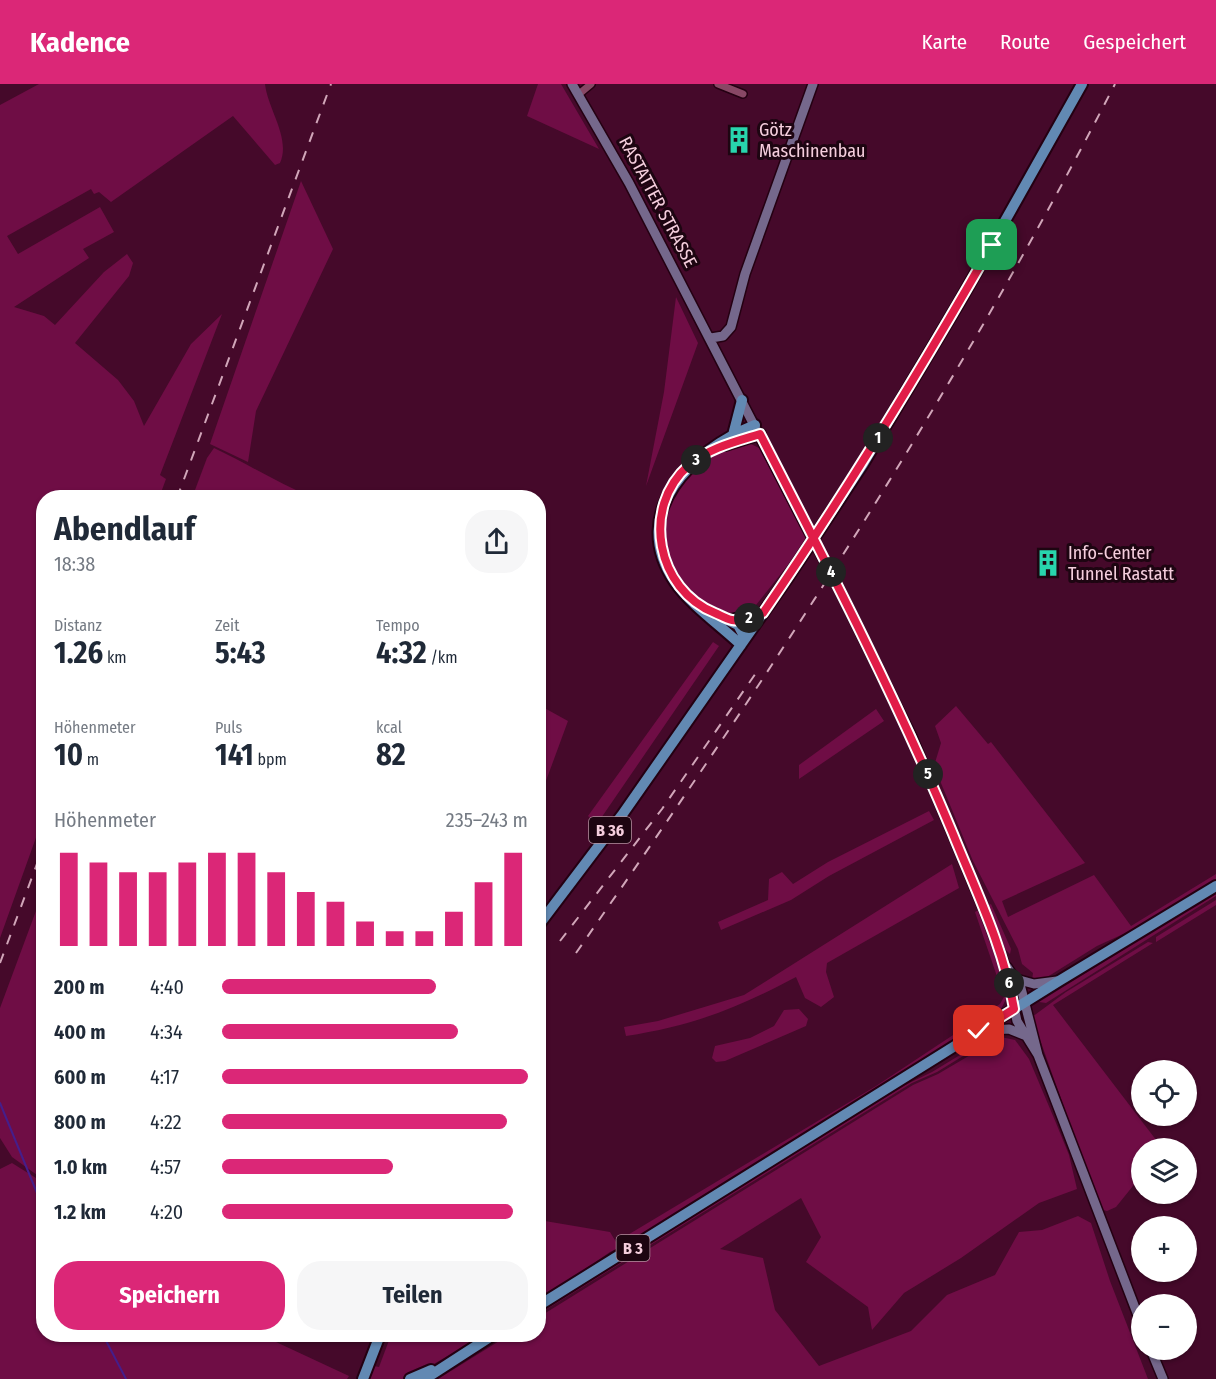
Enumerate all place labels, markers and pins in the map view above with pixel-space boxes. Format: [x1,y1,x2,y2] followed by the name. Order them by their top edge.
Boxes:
[759,119,865,162] place label: Götz Maschinenbau
[724,125,754,155] building icon: Götz Maschinenbau
[966,219,1017,270] pin
[863,423,893,453] pin: 1
[681,445,711,475] pin: 3
[1068,542,1174,585] place label: Info-Center Tunnel Rastatt
[1033,548,1063,578] building icon: Info-Center Tunnel Rastatt
[816,557,846,587] pin: 4
[734,603,764,633] pin: 2
[913,759,943,789] pin: 5
[994,968,1024,998] pin: 6
[953,1005,1004,1056] pin

